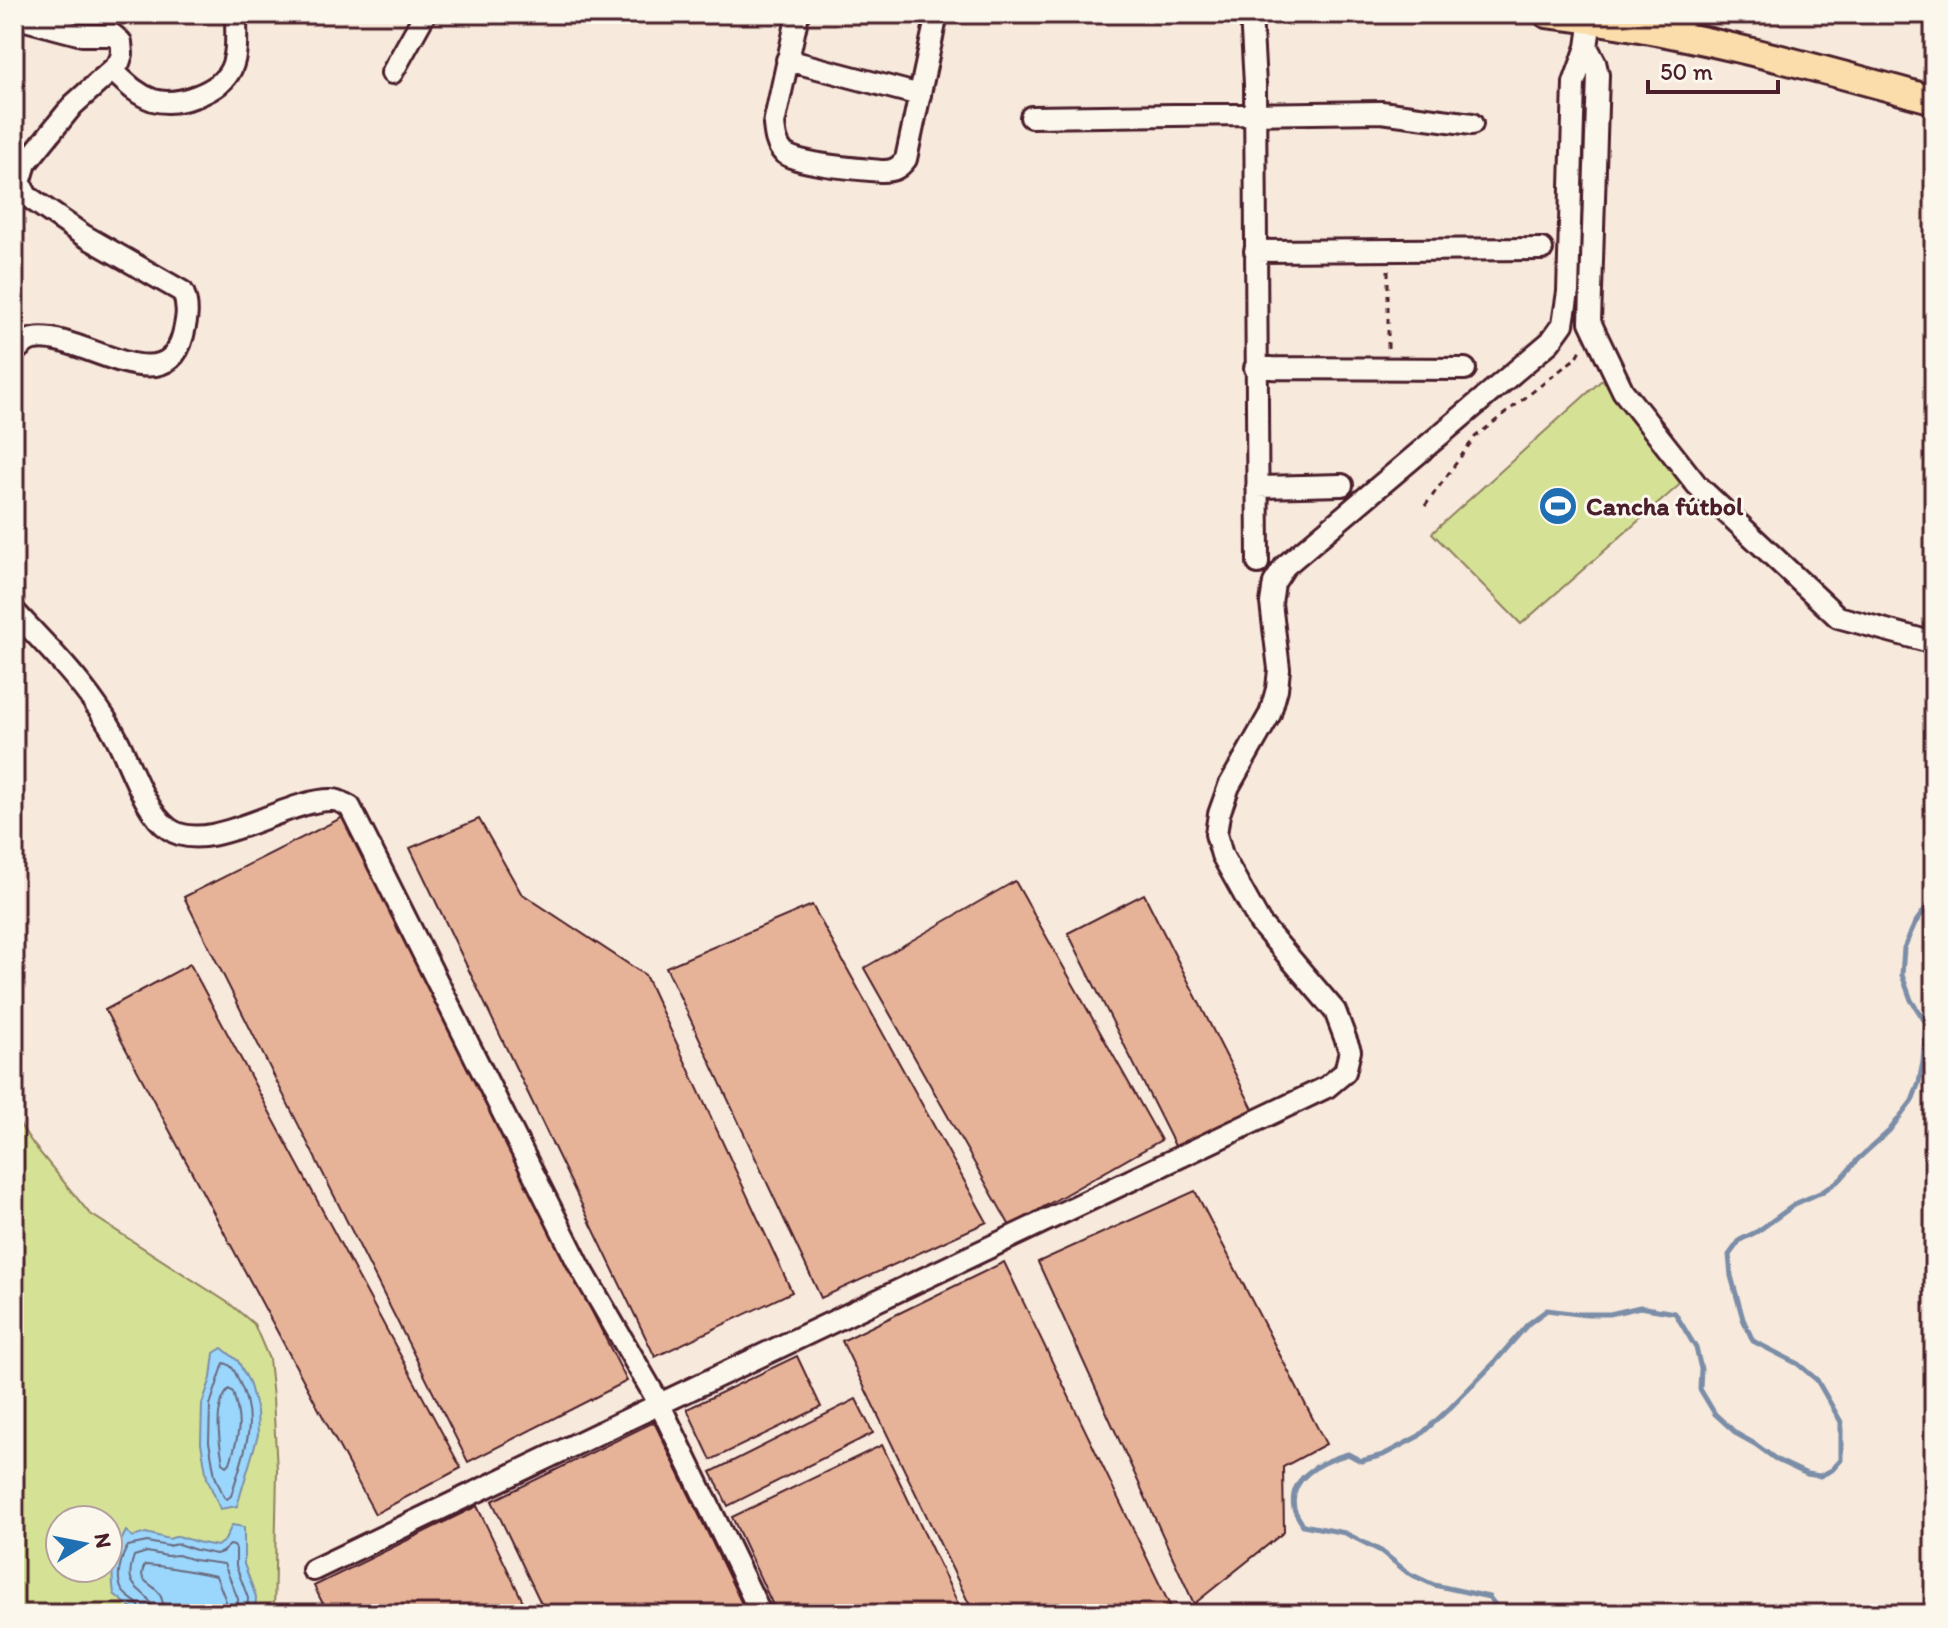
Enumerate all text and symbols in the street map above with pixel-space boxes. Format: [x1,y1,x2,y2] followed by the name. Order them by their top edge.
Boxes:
[1648,44,1778,94] scale bar
[1660,57,1713,86] text: 50 m
[1537,485,1579,527] sports icon: Cancha fútbol
[1586,490,1744,522] place label: Cancha fútbol
[44,1504,124,1584] north arrow
[89,1531,118,1550] text: N

